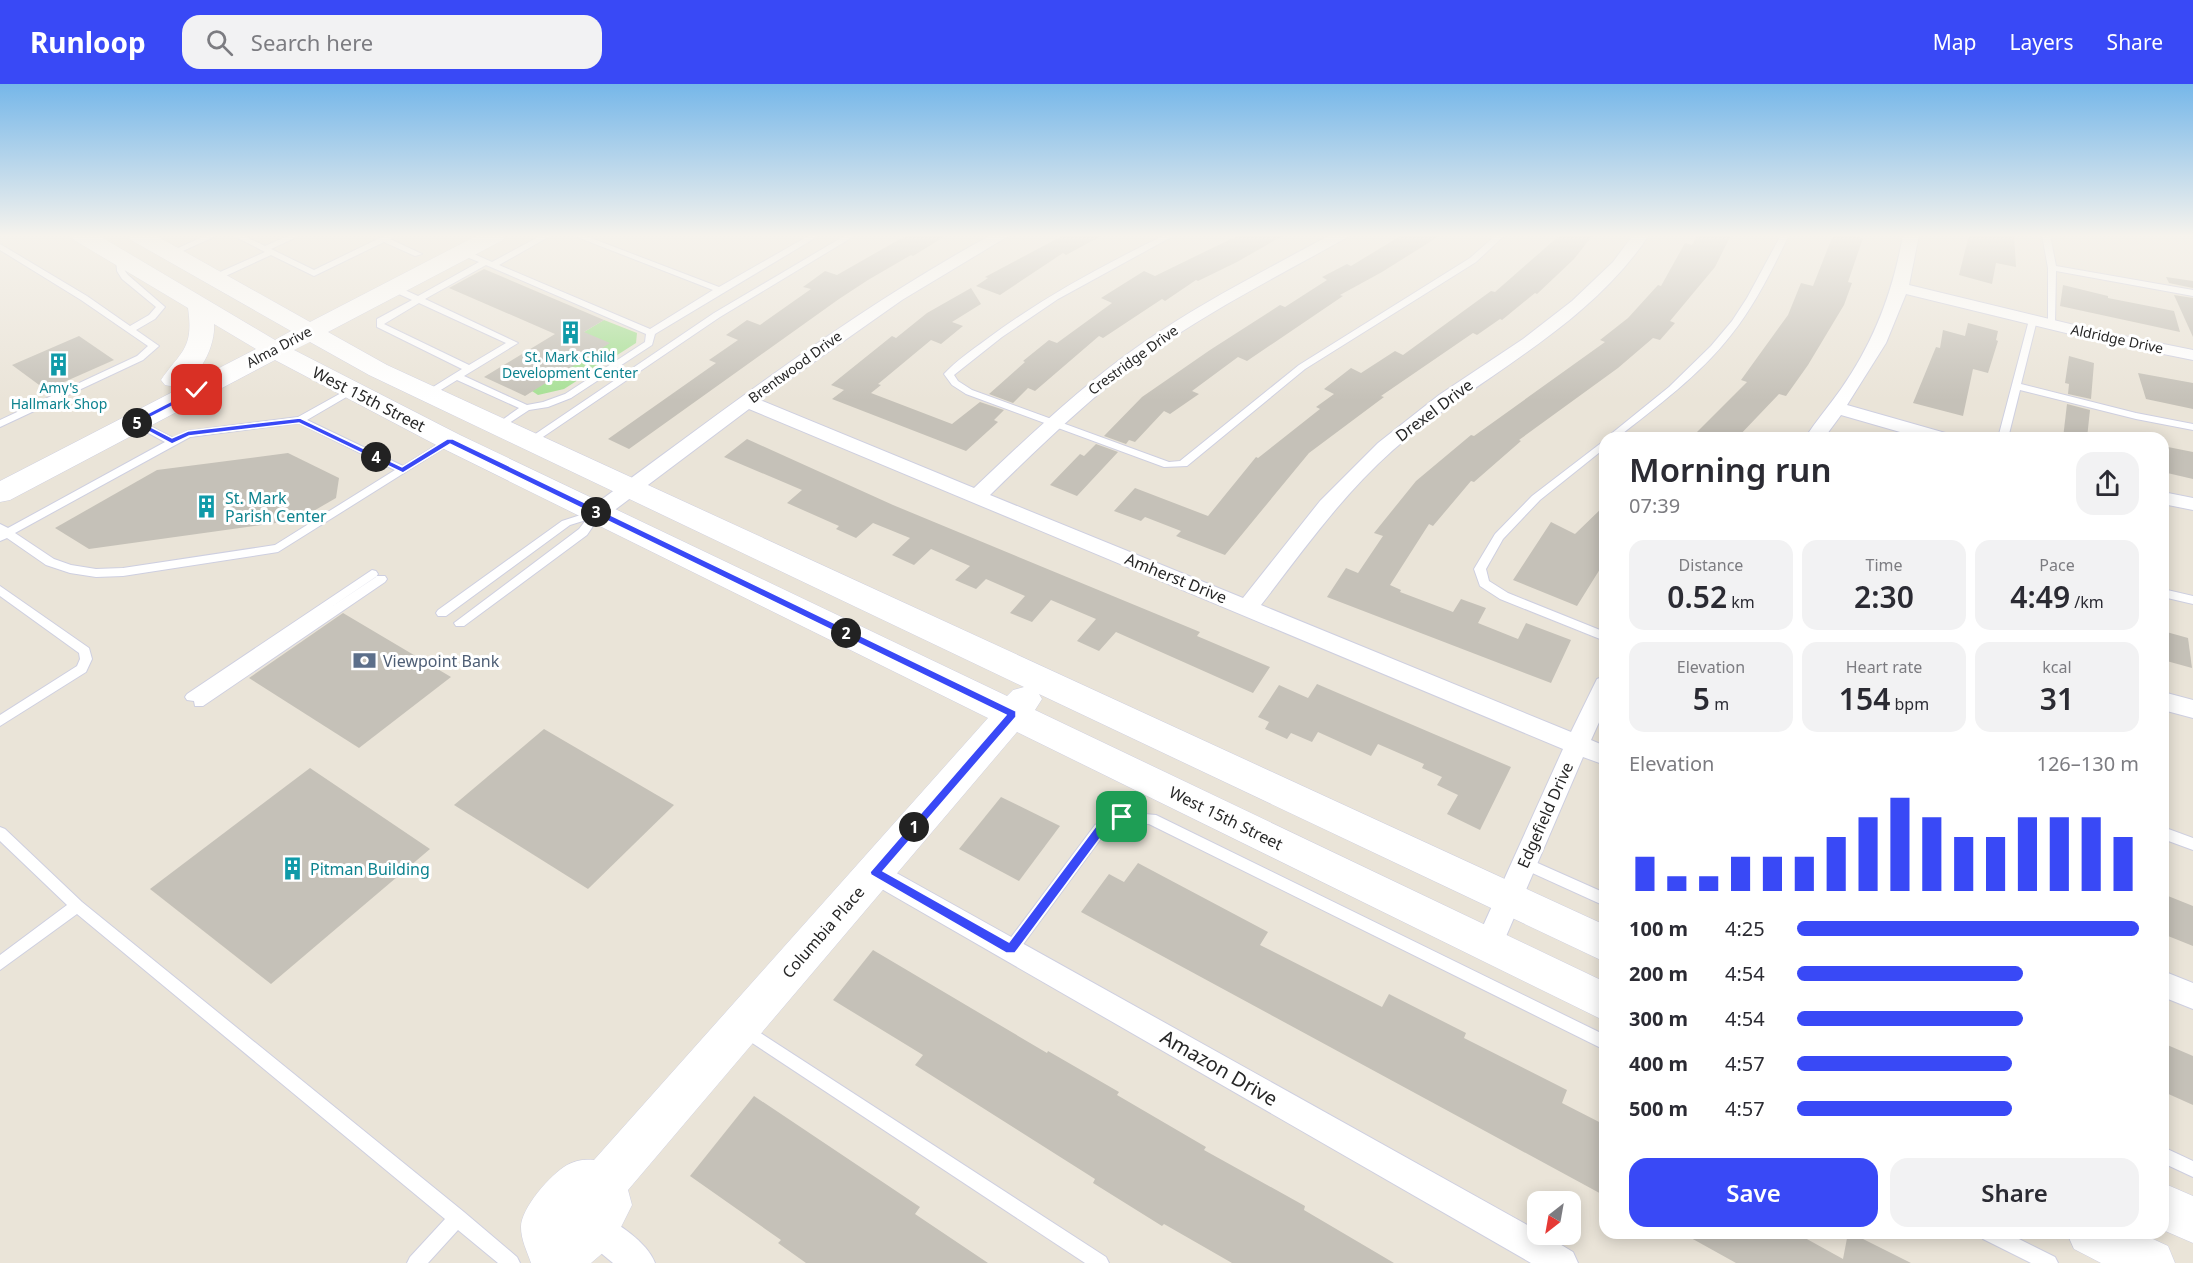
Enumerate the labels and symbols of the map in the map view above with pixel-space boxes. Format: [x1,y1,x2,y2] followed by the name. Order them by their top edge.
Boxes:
[2069,319,2165,358] street label: Aldridge Drive
[557,320,583,346] building icon: St. Mark Child Development Center
[1084,320,1182,399] street label: Crestridge Drive
[243,321,315,372] street label: Alma Drive
[744,326,845,407] street label: Brentwood Drive
[502,347,638,382] place label: St. Mark Child Development Center
[46,351,72,377] building icon: Amy's Hallmark Shop
[309,361,429,437] street label: West 15th Street
[171,364,222,415] pin
[1391,374,1477,446] street label: Drexel Drive
[11,378,107,413] place label: Amy's Hallmark Shop
[122,408,152,438] pin: 5
[361,442,391,472] pin: 4
[225,487,327,527] place label: St. Mark Parish Center
[194,494,220,520] building icon: St. Mark Parish Center
[581,497,611,527] pin: 3
[1122,548,1230,608] street label: Amherst Drive
[831,618,861,648] pin: 2
[352,648,378,674] bank icon: Viewpoint Bank
[383,650,500,672] place label: Viewpoint Bank
[1512,758,1578,872] street label: Edgefield Drive
[1165,781,1287,855] street label: West 15th Street
[1096,791,1147,842] pin
[899,812,929,842] pin: 1
[279,856,305,882] building icon: Pitman Building
[310,858,430,880] place label: Pitman Building
[777,881,869,983] street label: Columbia Place
[1156,1023,1283,1112] street label: Amazon Drive
[1527,1191,1581,1245] north arrow

